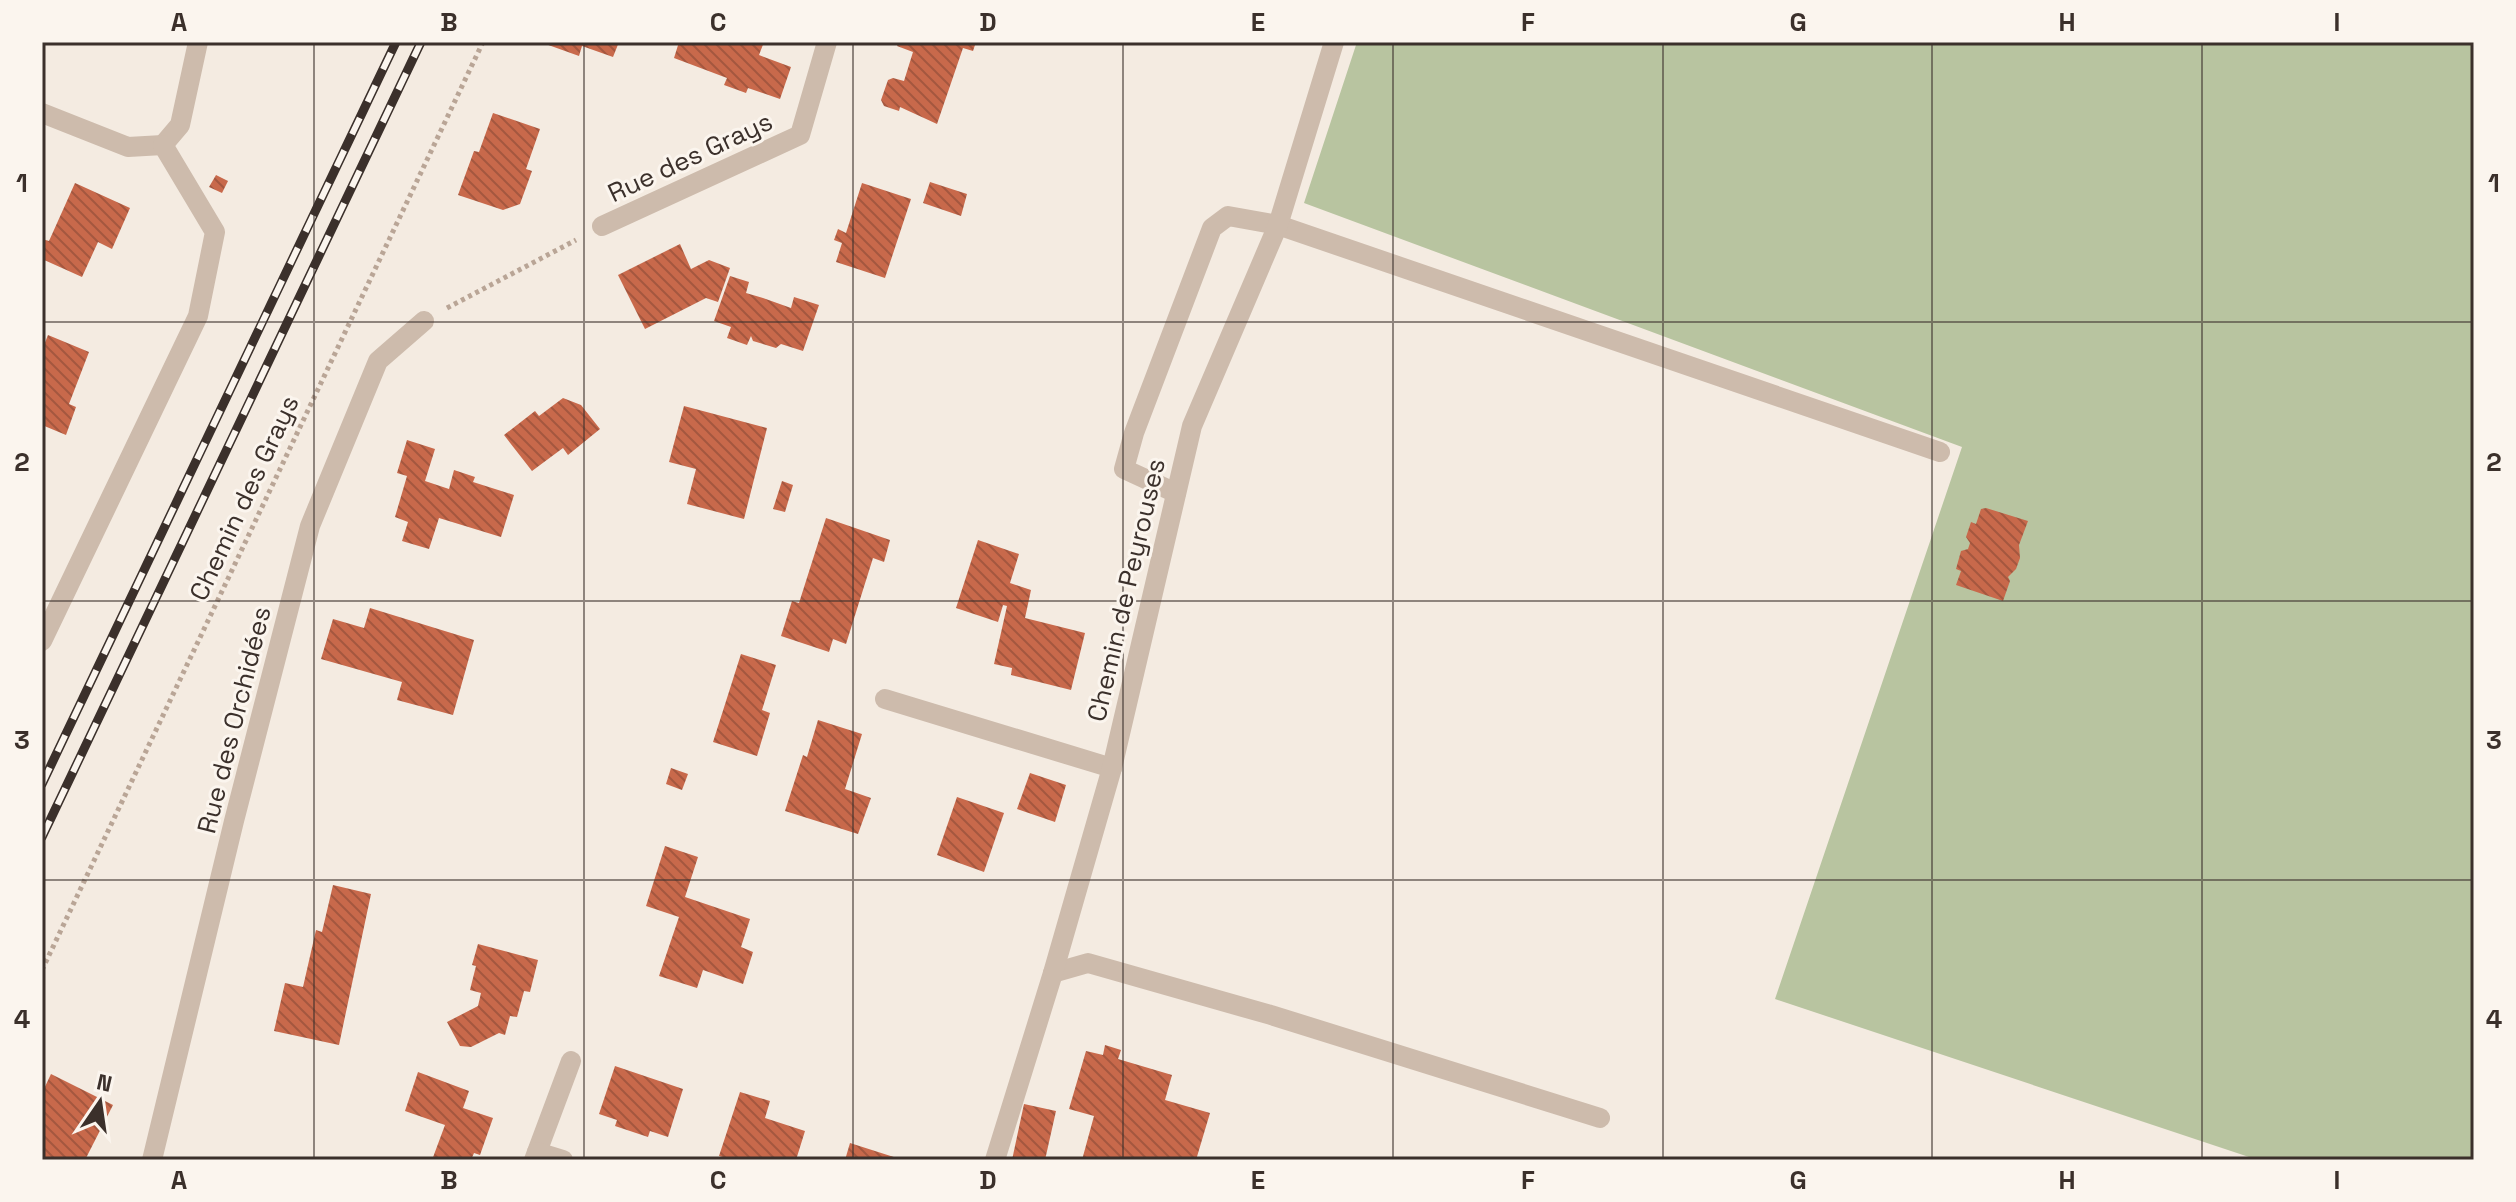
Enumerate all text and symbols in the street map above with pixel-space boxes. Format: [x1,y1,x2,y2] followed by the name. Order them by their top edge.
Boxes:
[171,5,188,39] text: A
[440,5,458,39] text: B
[710,5,726,39] text: C
[979,5,997,39] text: D
[1251,5,1265,39] text: E
[1521,5,1535,39] text: F
[1789,5,1807,39] text: G
[2058,5,2076,39] text: H
[2334,5,2340,39] text: I
[602,104,778,210] street label: Rue des Grays
[16,166,28,200] text: 1
[2488,166,2500,200] text: 1
[182,390,306,606] street label: Chemin des Grays
[14,445,30,479] text: 2
[2486,445,2502,479] text: 2
[1079,455,1173,725] street label: Chemin de Peyrouses
[189,603,279,837] street label: Rue des Orchidées
[14,723,30,757] text: 3
[2486,723,2502,757] text: 3
[14,1002,30,1036] text: 4
[2486,1002,2502,1036] text: 4
[60,1062,140,1142] north arrow
[94,1067,115,1098] text: N
[171,1163,188,1197] text: A
[440,1163,458,1197] text: B
[710,1163,726,1197] text: C
[979,1163,997,1197] text: D
[1251,1163,1265,1197] text: E
[1521,1163,1535,1197] text: F
[1789,1163,1807,1197] text: G
[2058,1163,2076,1197] text: H
[2334,1163,2340,1197] text: I

